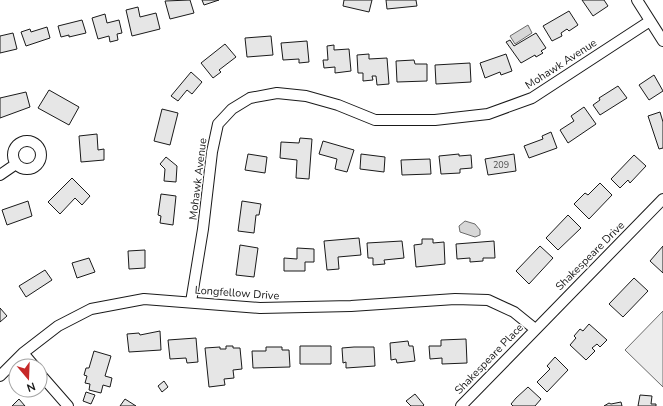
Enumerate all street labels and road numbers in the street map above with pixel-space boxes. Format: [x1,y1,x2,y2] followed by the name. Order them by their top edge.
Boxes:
[522,35,600,93] street label: Mohawk Avenue
[186,137,210,221] street label: Mohawk Avenue
[552,218,628,294] street label: Shakespeare Drive
[194,283,280,303] street label: Longfellow Drive
[451,320,527,398] street label: Shakespeare Place

